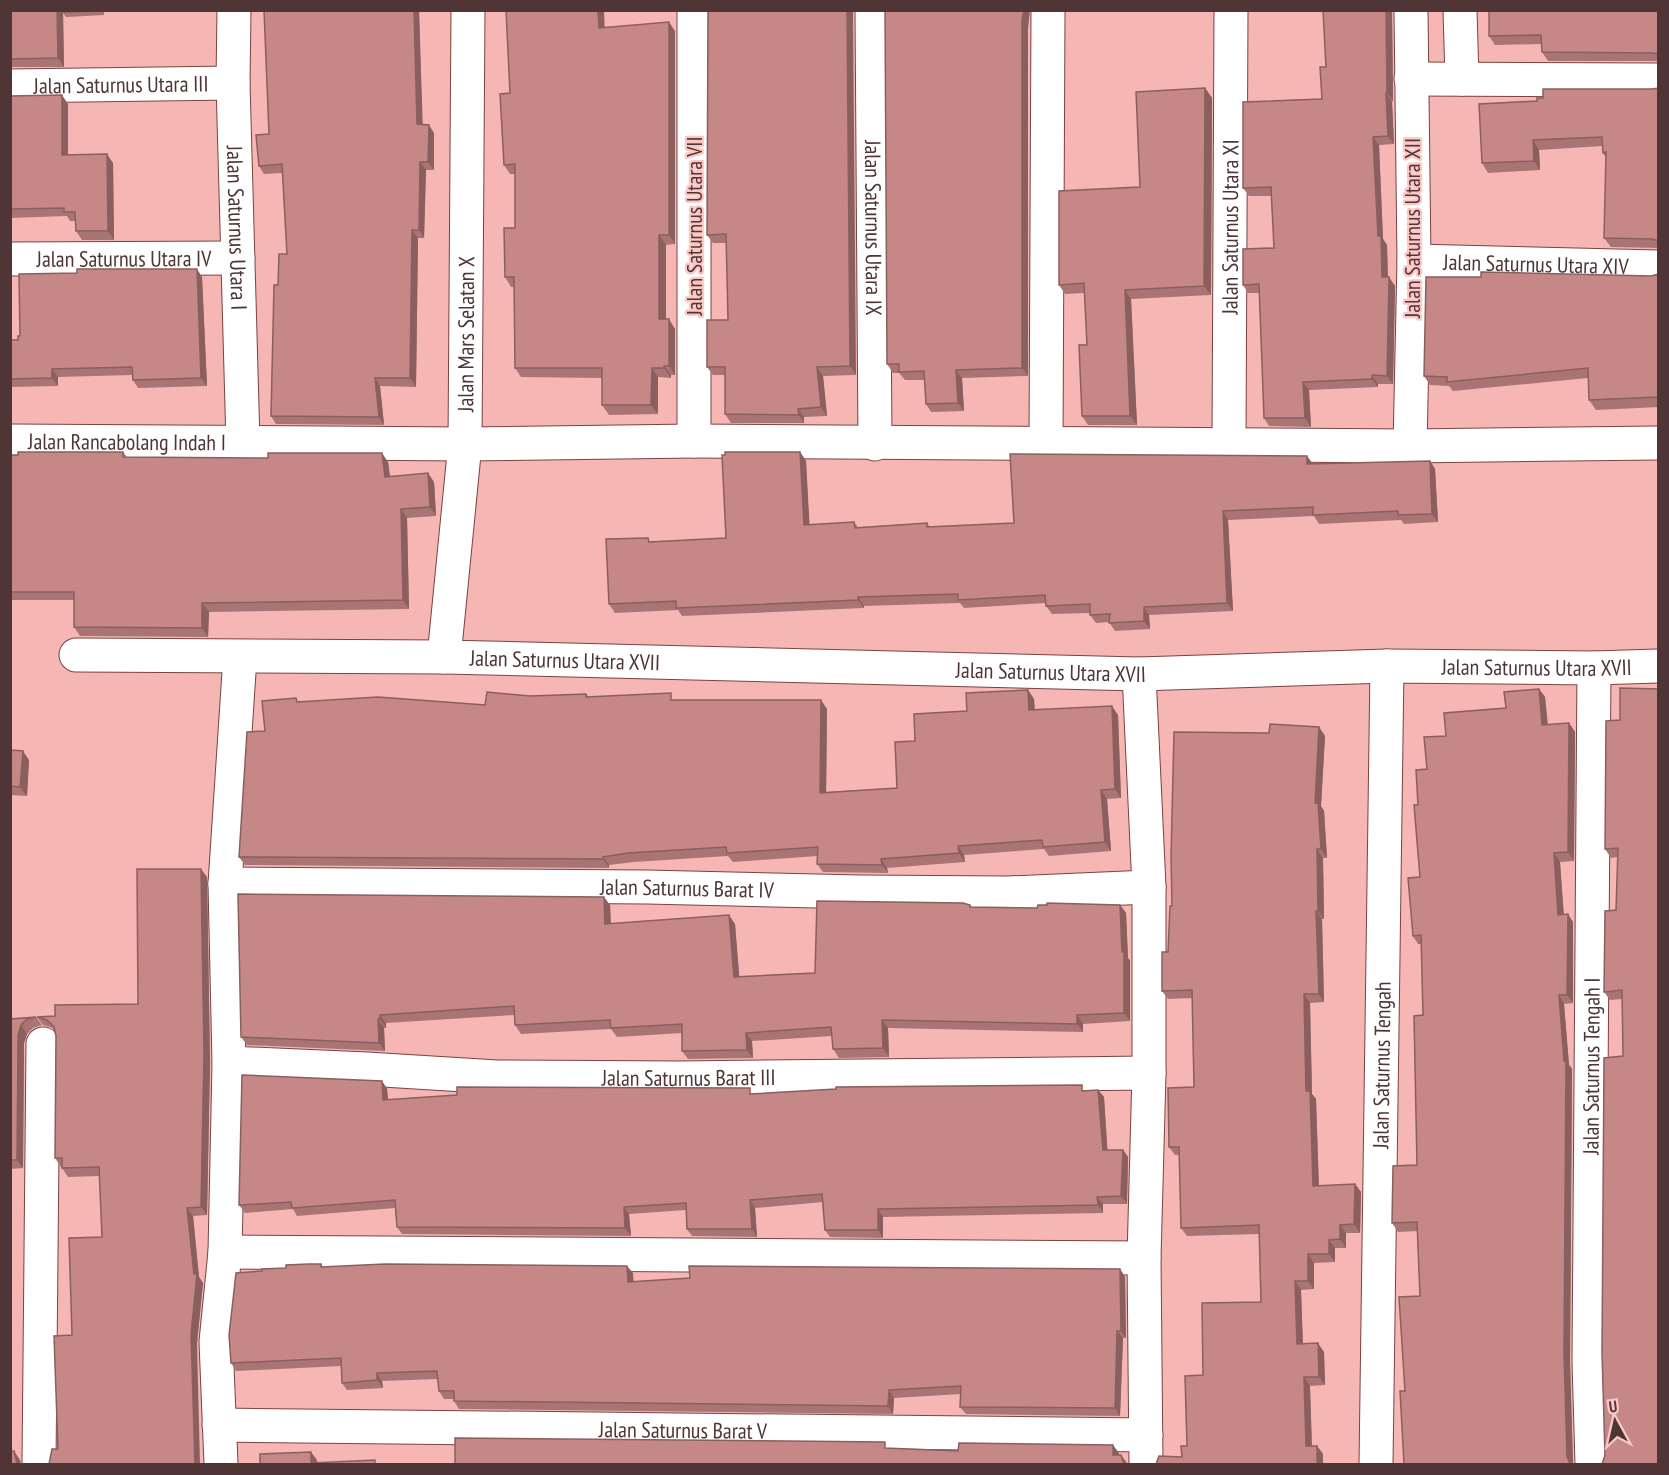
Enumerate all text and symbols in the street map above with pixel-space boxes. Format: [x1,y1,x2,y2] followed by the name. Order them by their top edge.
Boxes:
[32,69,209,100] street label: Jalan Saturnus Utara III
[680,136,708,317] street label: Jalan Saturnus Utara VII
[1398,138,1426,319] street label: Jalan Saturnus Utara XII
[859,139,888,316] street label: Jalan Saturnus Utara IX
[1216,139,1244,316] street label: Jalan Saturnus Utara XI
[221,144,253,311] street label: Jalan Saturnus Utara I
[36,244,212,273] street label: Jalan Saturnus Utara IV
[1442,248,1630,280] street label: Jalan Saturnus Utara XIV
[451,256,480,413] street label: Jalan Mars Selatan X
[27,427,226,456] street label: Jalan Rancabolang Indah I
[469,644,660,676] street label: Jalan Saturnus Utara XVII
[1440,653,1632,682] street label: Jalan Saturnus Utara XVII
[954,655,1146,688] street label: Jalan Saturnus Utara XVII
[599,873,775,904] street label: Jalan Saturnus Barat IV
[1576,977,1606,1156] street label: Jalan Saturnus Tengah I
[1366,981,1397,1150] street label: Jalan Saturnus Tengah
[601,1063,776,1092] street label: Jalan Saturnus Barat III
[1585,1391,1645,1451] north arrow
[1607,1396,1618,1417] text: U
[598,1415,768,1445] street label: Jalan Saturnus Barat V

